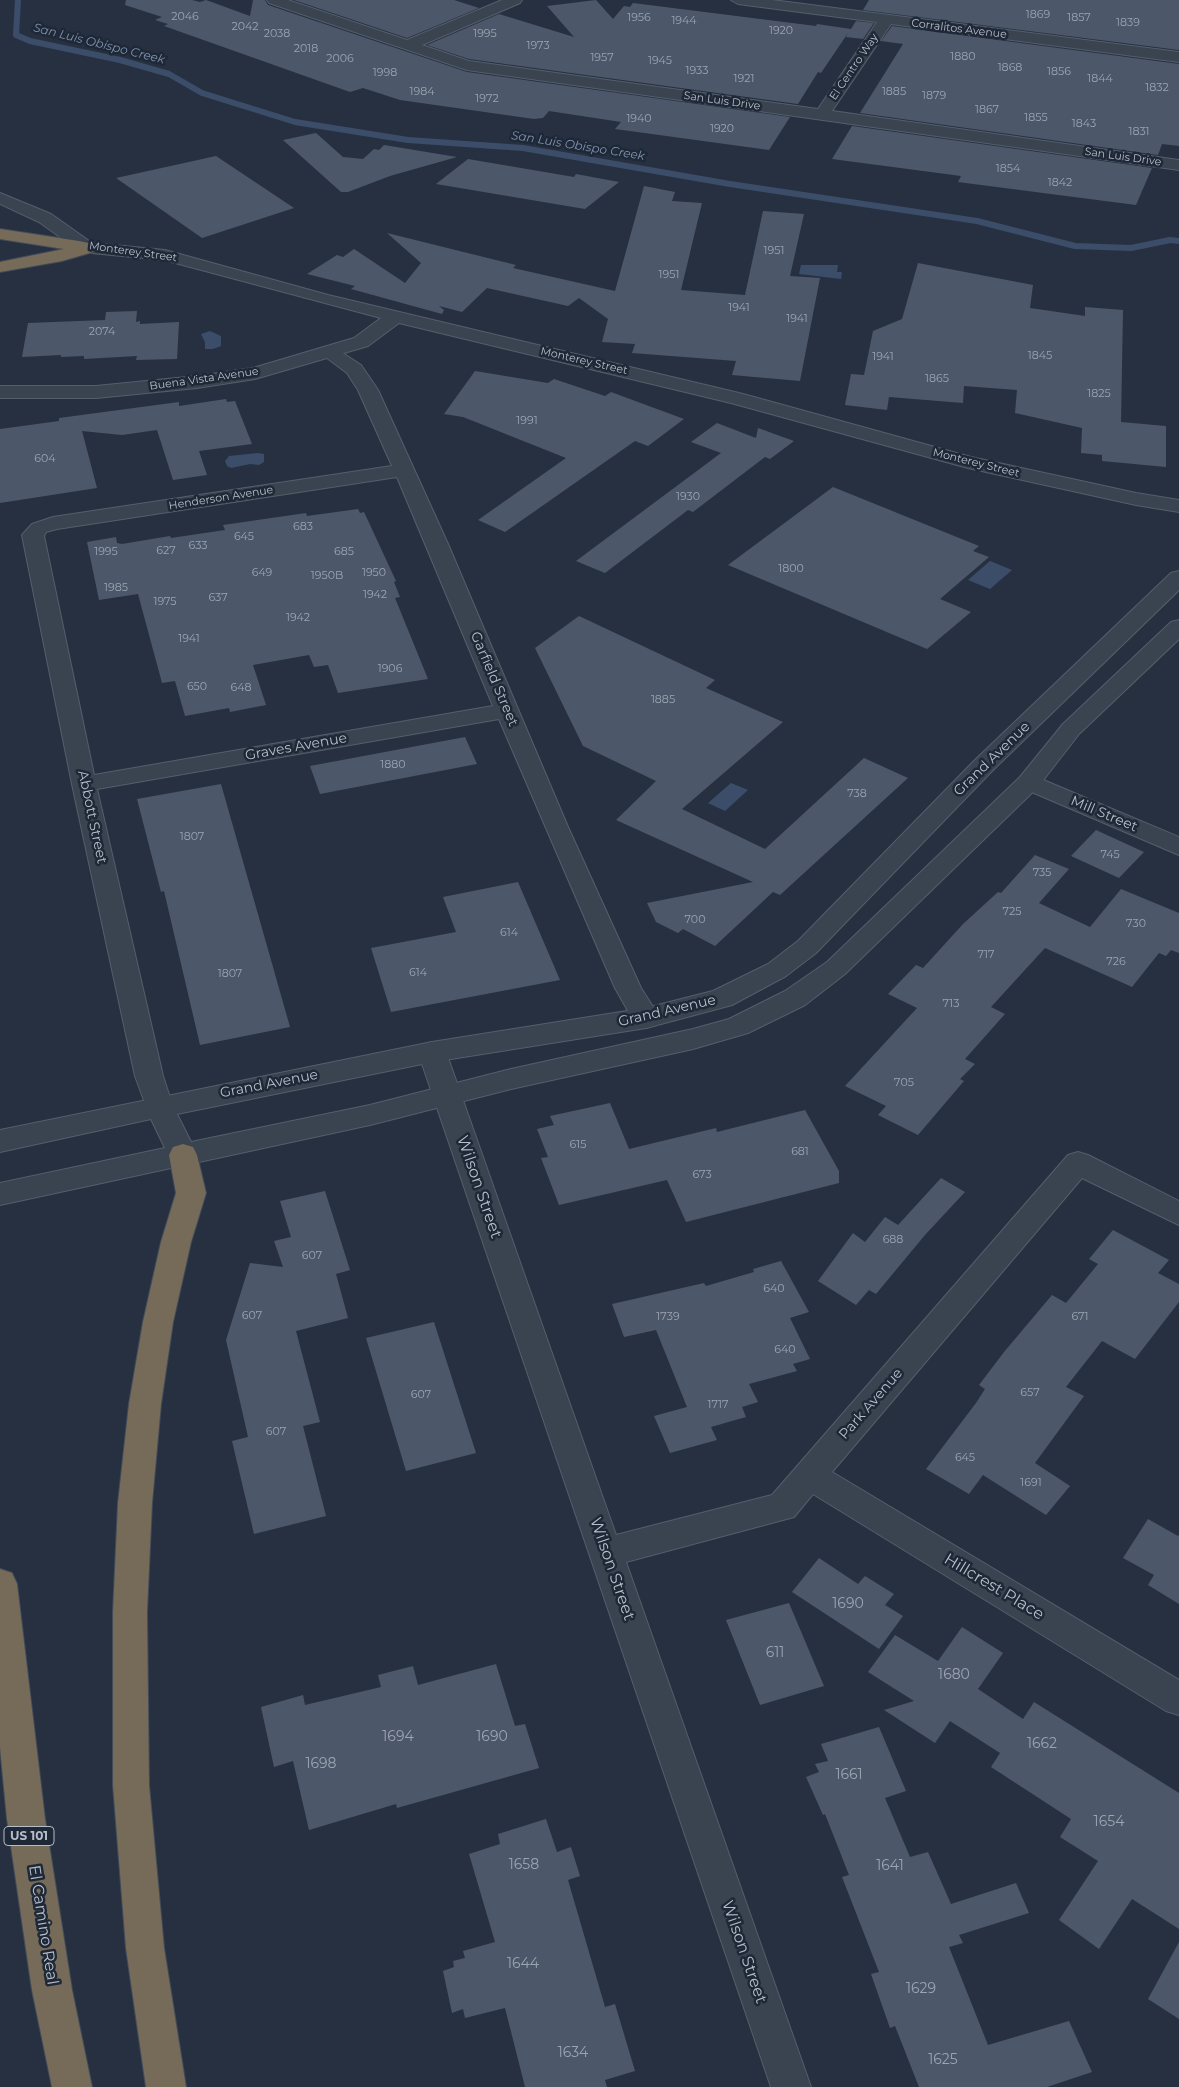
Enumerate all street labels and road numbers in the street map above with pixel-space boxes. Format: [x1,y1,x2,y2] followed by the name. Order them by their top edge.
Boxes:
[911,17,1007,41] street label: Corralitos Avenue
[827,31,881,103] street label: El Centro Way
[683,89,761,113] street label: San Luis Drive
[1084,145,1162,169] street label: San Luis Drive
[88,239,178,265] street label: Monterey Street
[539,345,629,377] street label: Monterey Street
[149,365,259,393] street label: Buena Vista Avenue
[931,446,1021,480] street label: Monterey Street
[168,483,274,513] street label: Henderson Avenue
[467,629,521,729] street label: Garfield Street
[950,718,1034,800] street label: Grand Avenue
[244,730,348,764] street label: Graves Avenue
[74,769,110,865] street label: Abbott Street
[1068,792,1140,836] street label: Mill Street
[617,992,717,1030] street label: Grand Avenue
[219,1066,319,1102] street label: Grand Avenue
[452,1133,506,1241] street label: Wilson Street
[836,1365,906,1443] street label: Park Avenue
[585,1515,639,1623] street label: Wilson Street
[941,1550,1047,1624] street label: Hillcrest Place
[4,1826,54,1845] road number: US 101
[24,1864,62,1986] street label: El Camino Real
[717,1898,771,2006] street label: Wilson Street

